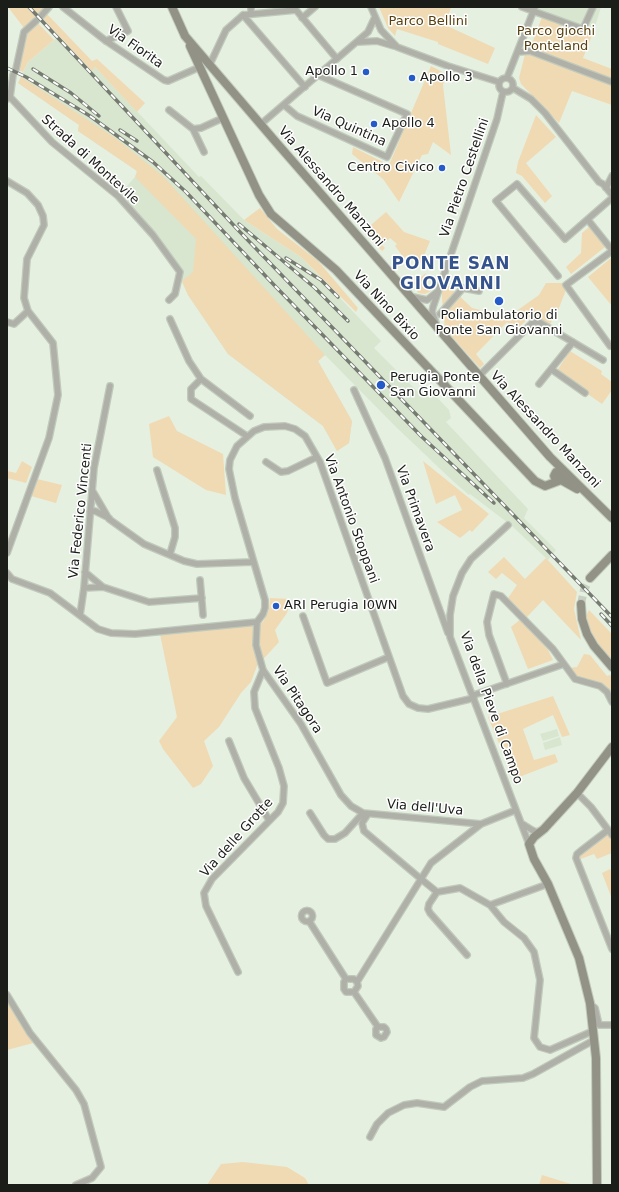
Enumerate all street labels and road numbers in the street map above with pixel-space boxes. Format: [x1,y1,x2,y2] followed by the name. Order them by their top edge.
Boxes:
[104,22,166,72] street label: Via Fiorita
[309,104,389,150] street label: Via Quintina
[38,112,142,208] street label: Strada di Montevile
[437,116,493,240] street label: Via Pietro Cestellini
[275,124,387,250] street label: Via Alessandro Manzoni
[350,268,422,344] street label: Via Nino Bixio
[487,368,603,492] street label: Via Alessandro Manzoni
[66,443,96,579] street label: Via Federico Vincenti
[320,452,382,586] street label: Via Antonio Stoppani
[392,464,438,554] street label: Via Primavera
[456,630,526,786] street label: Via della Pieve di Campo
[269,663,325,737] street label: Via Pitagora
[197,795,277,881] street label: Via delle Grotte
[386,797,464,819] street label: Via dell'Uva

